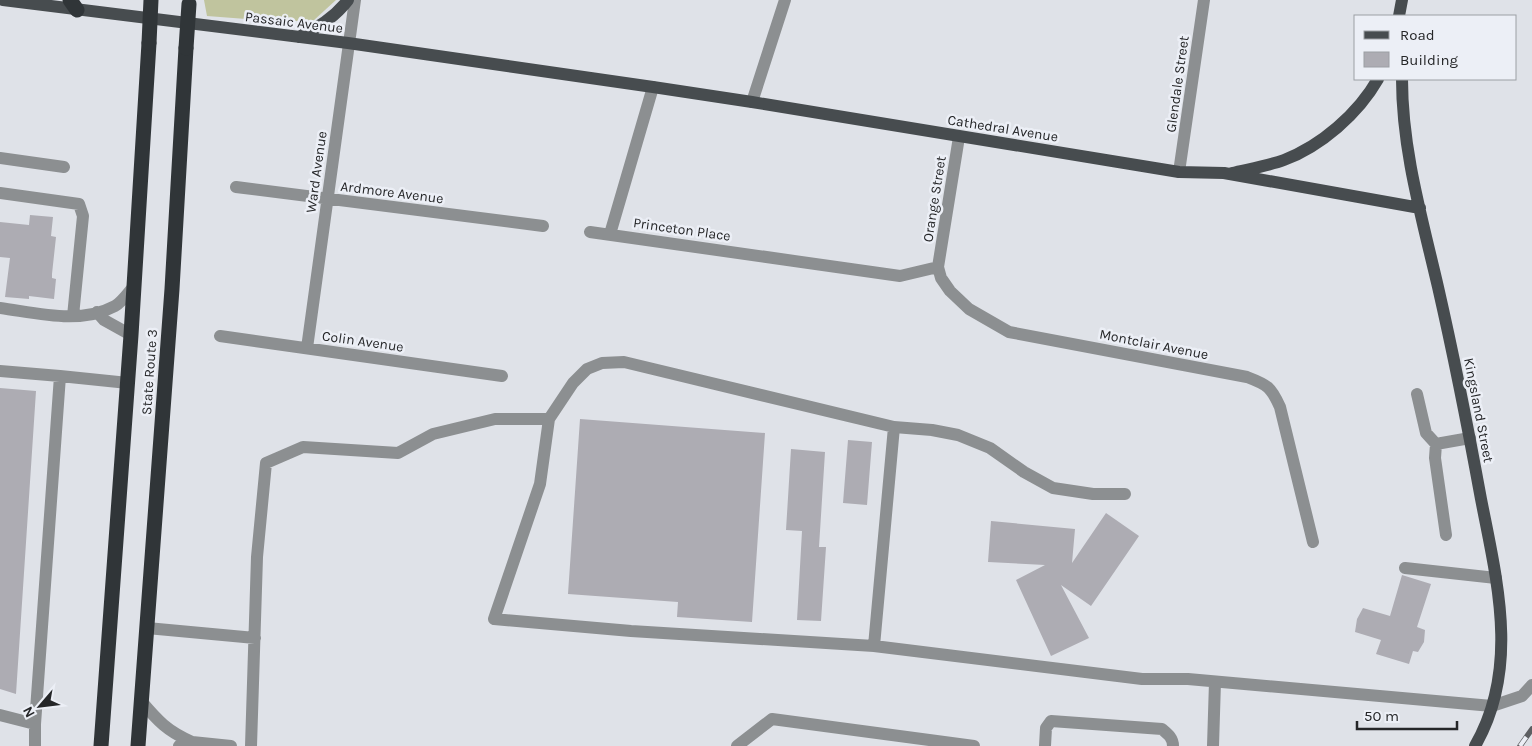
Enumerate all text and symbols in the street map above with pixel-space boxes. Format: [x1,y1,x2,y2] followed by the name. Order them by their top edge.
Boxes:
[244,8,344,37] street label: Passaic Avenue
[1354,15,1517,80] legend
[1400,26,1435,44] text: Road
[1162,35,1193,134] street label: Glendale Street
[1400,51,1458,69] text: Building
[946,111,1059,146] street label: Cathedral Avenue
[302,130,331,214] street label: Ward Avenue
[919,155,950,243] street label: Orange Street
[339,178,444,207] street label: Ardmore Avenue
[632,214,732,245] street label: Princeton Place
[1098,326,1210,363] street label: Montclair Avenue
[321,327,405,356] street label: Colin Avenue
[138,329,161,416] street label: State Route 3
[1460,356,1497,464] street label: Kingsland Street
[15,681,65,731] north arrow
[1357,698,1457,730] scale bar
[19,703,39,720] text: N
[1364,707,1399,725] text: 50 m

